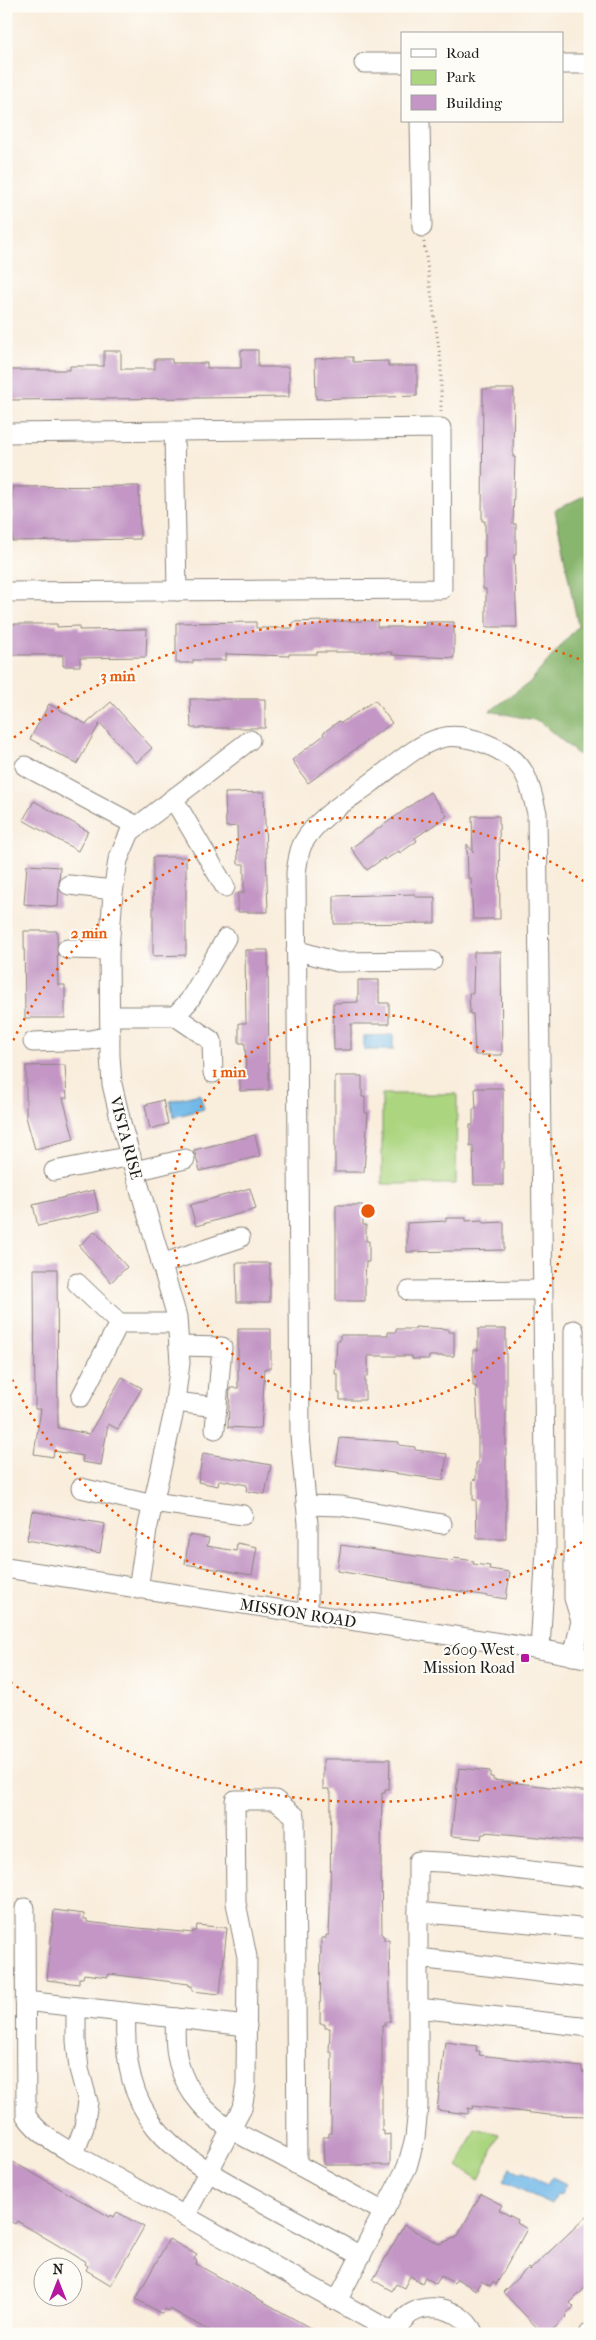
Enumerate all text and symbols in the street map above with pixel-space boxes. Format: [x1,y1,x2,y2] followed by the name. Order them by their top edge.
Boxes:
[401,32,564,122] legend
[446,44,480,62] text: Road
[446,68,476,86] text: Park
[446,94,503,112] text: Building
[101,667,136,685] text: 3 min
[71,924,108,942] text: 2 min
[212,1063,246,1081] text: 1 min
[106,1094,146,1182] street label: VISTA RISE
[359,1202,377,1220] centre of rings
[238,1594,358,1632] street label: MISSION ROAD
[423,1640,515,1677] place label: 2609 West Mission Road
[519,1652,531,1664] marker: 2609 West Mission Road
[32,2258,82,2308] north arrow
[53,2261,64,2278] text: N

